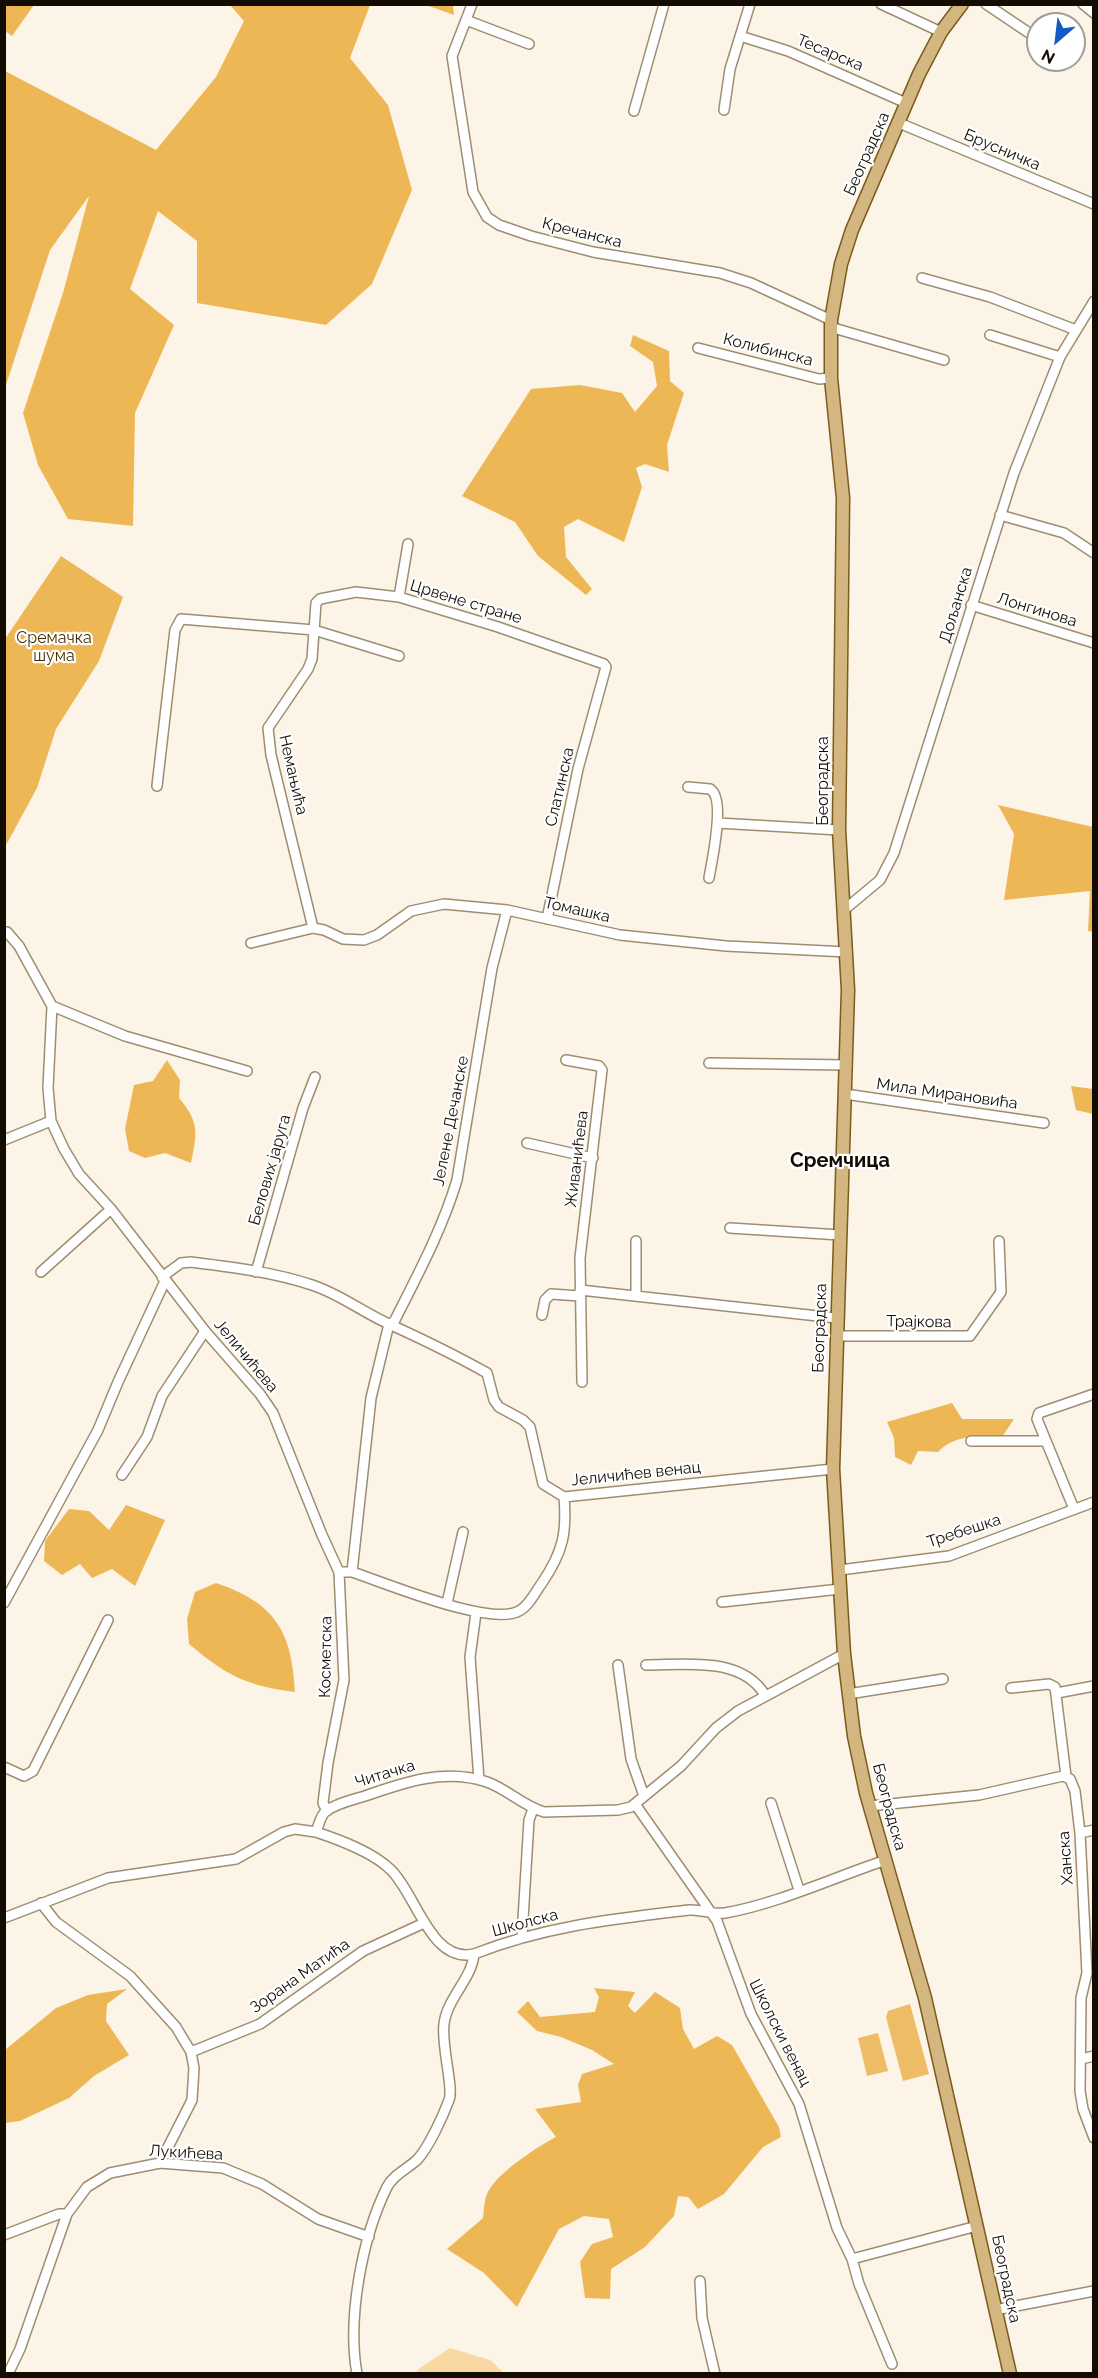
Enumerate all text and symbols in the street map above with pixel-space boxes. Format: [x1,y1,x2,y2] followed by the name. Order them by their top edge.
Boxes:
[1026,12,1086,72] north arrow
[794,30,866,76] street label: Тесарска
[1038,45,1058,68] text: N
[840,109,894,199] street label: Београдска
[961,125,1043,175] street label: Брусничка
[540,214,624,252] street label: Кречанска
[721,330,815,370] street label: Колибинска
[935,565,977,645] street label: Дољанска
[408,576,524,628] street label: Црвене стране
[995,589,1079,631] street label: Лонгинова
[16,628,92,666] park label: Сремачка шума
[274,733,312,817] street label: Немањића
[813,736,833,826] street label: Београдска
[542,745,578,829] street label: Слатинска
[542,893,612,927] street label: Томашка
[429,1054,473,1188] street label: Јелене Дечанске
[875,1075,1019,1113] street label: Мила Мирановића
[562,1109,592,1209] street label: Живанићева
[245,1112,295,1228] street label: Белових јаруга
[790,1149,890,1173] district label: Сремчица
[809,1283,831,1373] street label: Београдска
[886,1312,952,1332] street label: Трајкова
[210,1316,282,1396] street label: Јеличићева
[570,1458,702,1490] street label: Јеличићев венац
[925,1510,1003,1552] street label: Требешка
[316,1616,336,1698] street label: Косметска
[353,1756,417,1792] street label: Читачка
[868,1761,910,1853] street label: Београдска
[1055,1830,1077,1886] street label: Ханска
[490,1905,560,1941] street label: Школска
[247,1935,353,2017] street label: Зорана Матића
[745,1976,815,2090] street label: Школски венац
[148,2141,224,2165] street label: Лукићева
[987,2233,1025,2325] street label: Београдска

